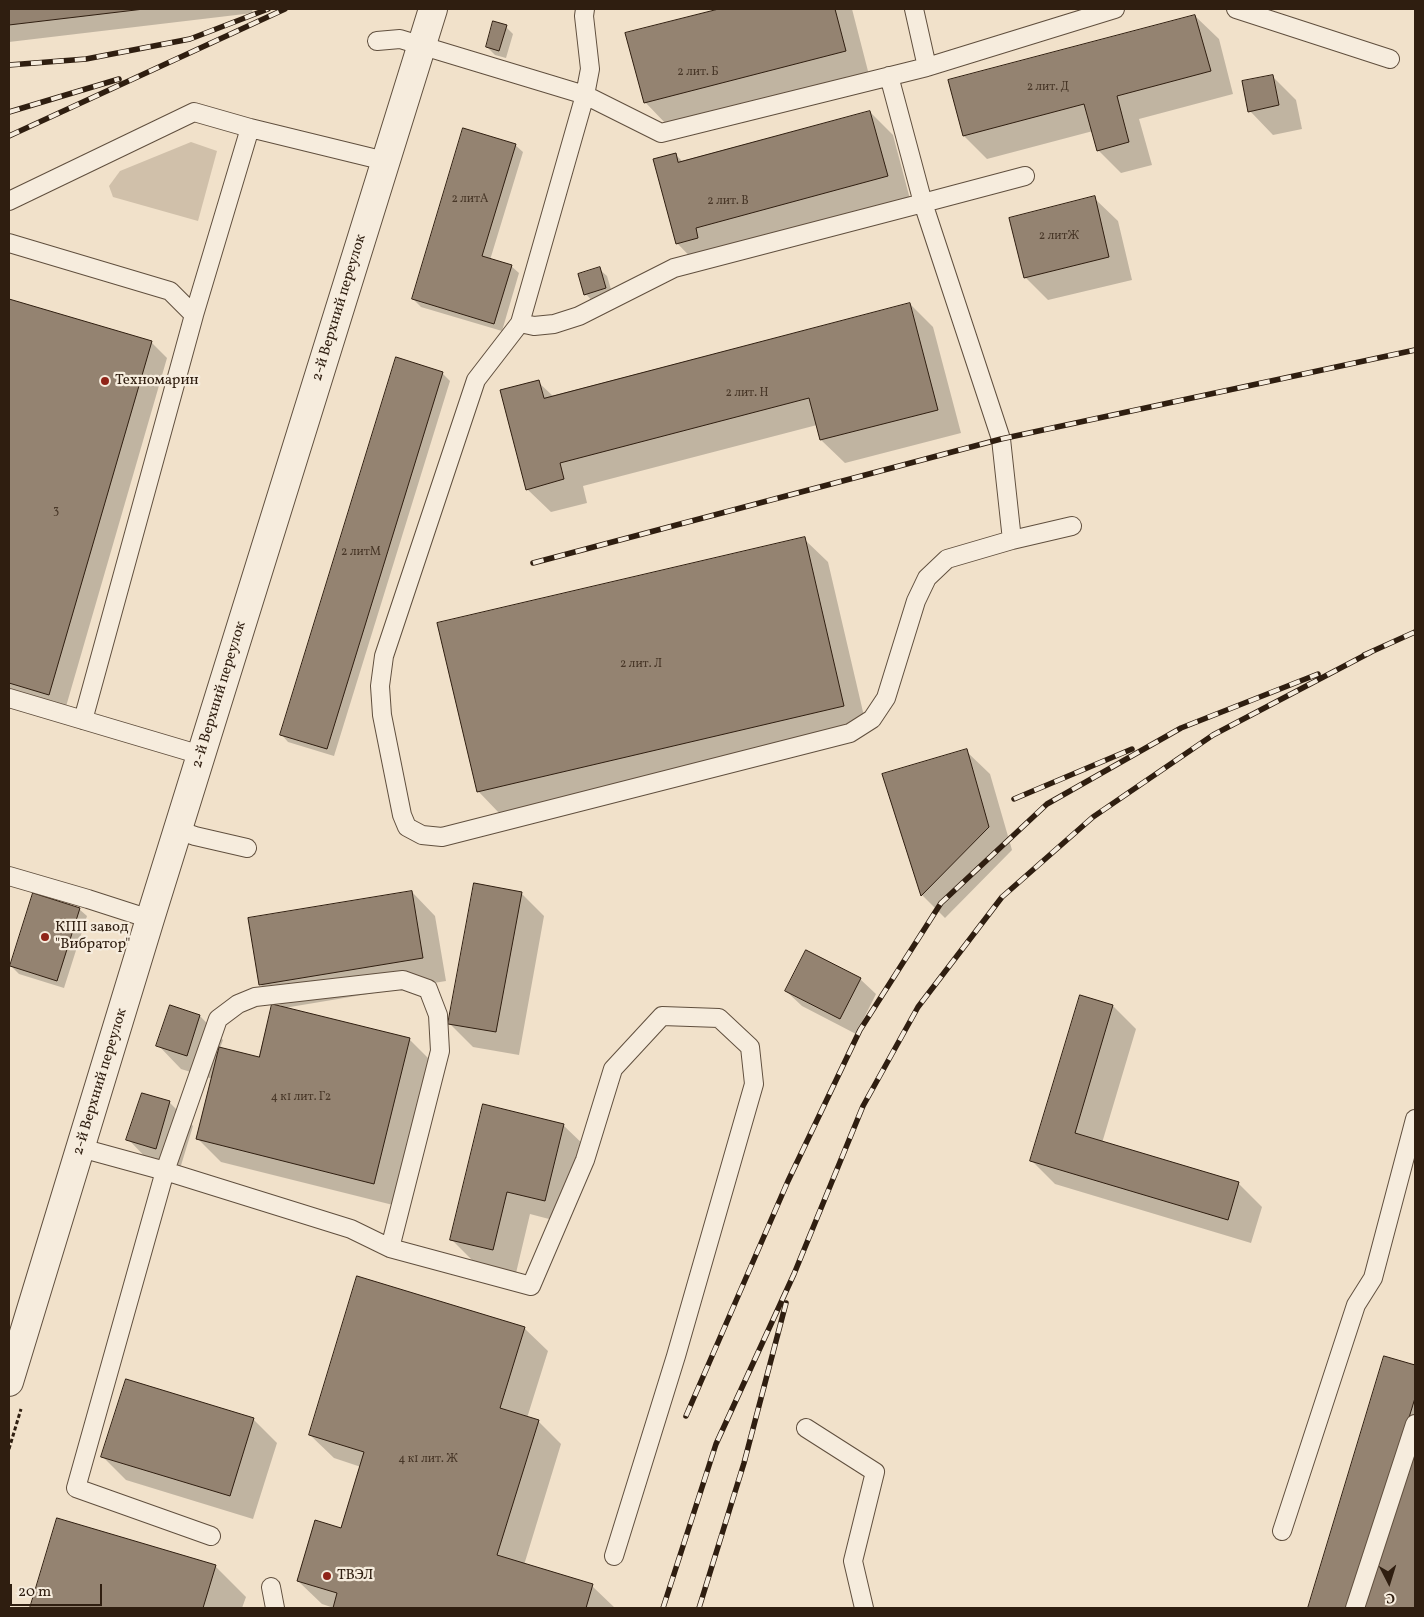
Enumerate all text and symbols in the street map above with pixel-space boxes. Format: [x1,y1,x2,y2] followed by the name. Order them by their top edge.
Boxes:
[677,66,719,80] house number: 2 лит. Б
[1027,81,1069,95] house number: 2 лит. Д
[451,193,489,207] house number: 2 литА
[707,195,749,209] house number: 2 лит. В
[1039,230,1079,244] house number: 2 литЖ
[309,232,371,384] street label: 2-й Верхний переулок
[115,372,199,390] place label: Техномарин
[99,375,111,387] marker: Техномарин
[726,387,768,401] house number: 2 лит. Н
[53,505,59,519] house number: 3
[341,546,381,560] house number: 2 литМ
[189,619,251,771] street label: 2-й Верхний переулок
[620,658,662,672] house number: 2 лит. Л
[55,919,130,954] place label: КПП завод "Вибратор"
[39,931,51,943] marker: КПП завод "Вибратор"
[70,1006,132,1158] street label: 2-й Верхний переулок
[271,1091,331,1105] house number: 4 к1 лит. Г2
[398,1453,458,1467] house number: 4 к1 лит. Ж
[1364,1557,1414,1607] north arrow
[337,1567,373,1585] place label: ТВЭЛ
[321,1570,333,1582] marker: ТВЭЛ
[12,1574,105,1606] scale bar
[18,1582,51,1603] text: 20 m
[1385,1588,1396,1607] text: С

